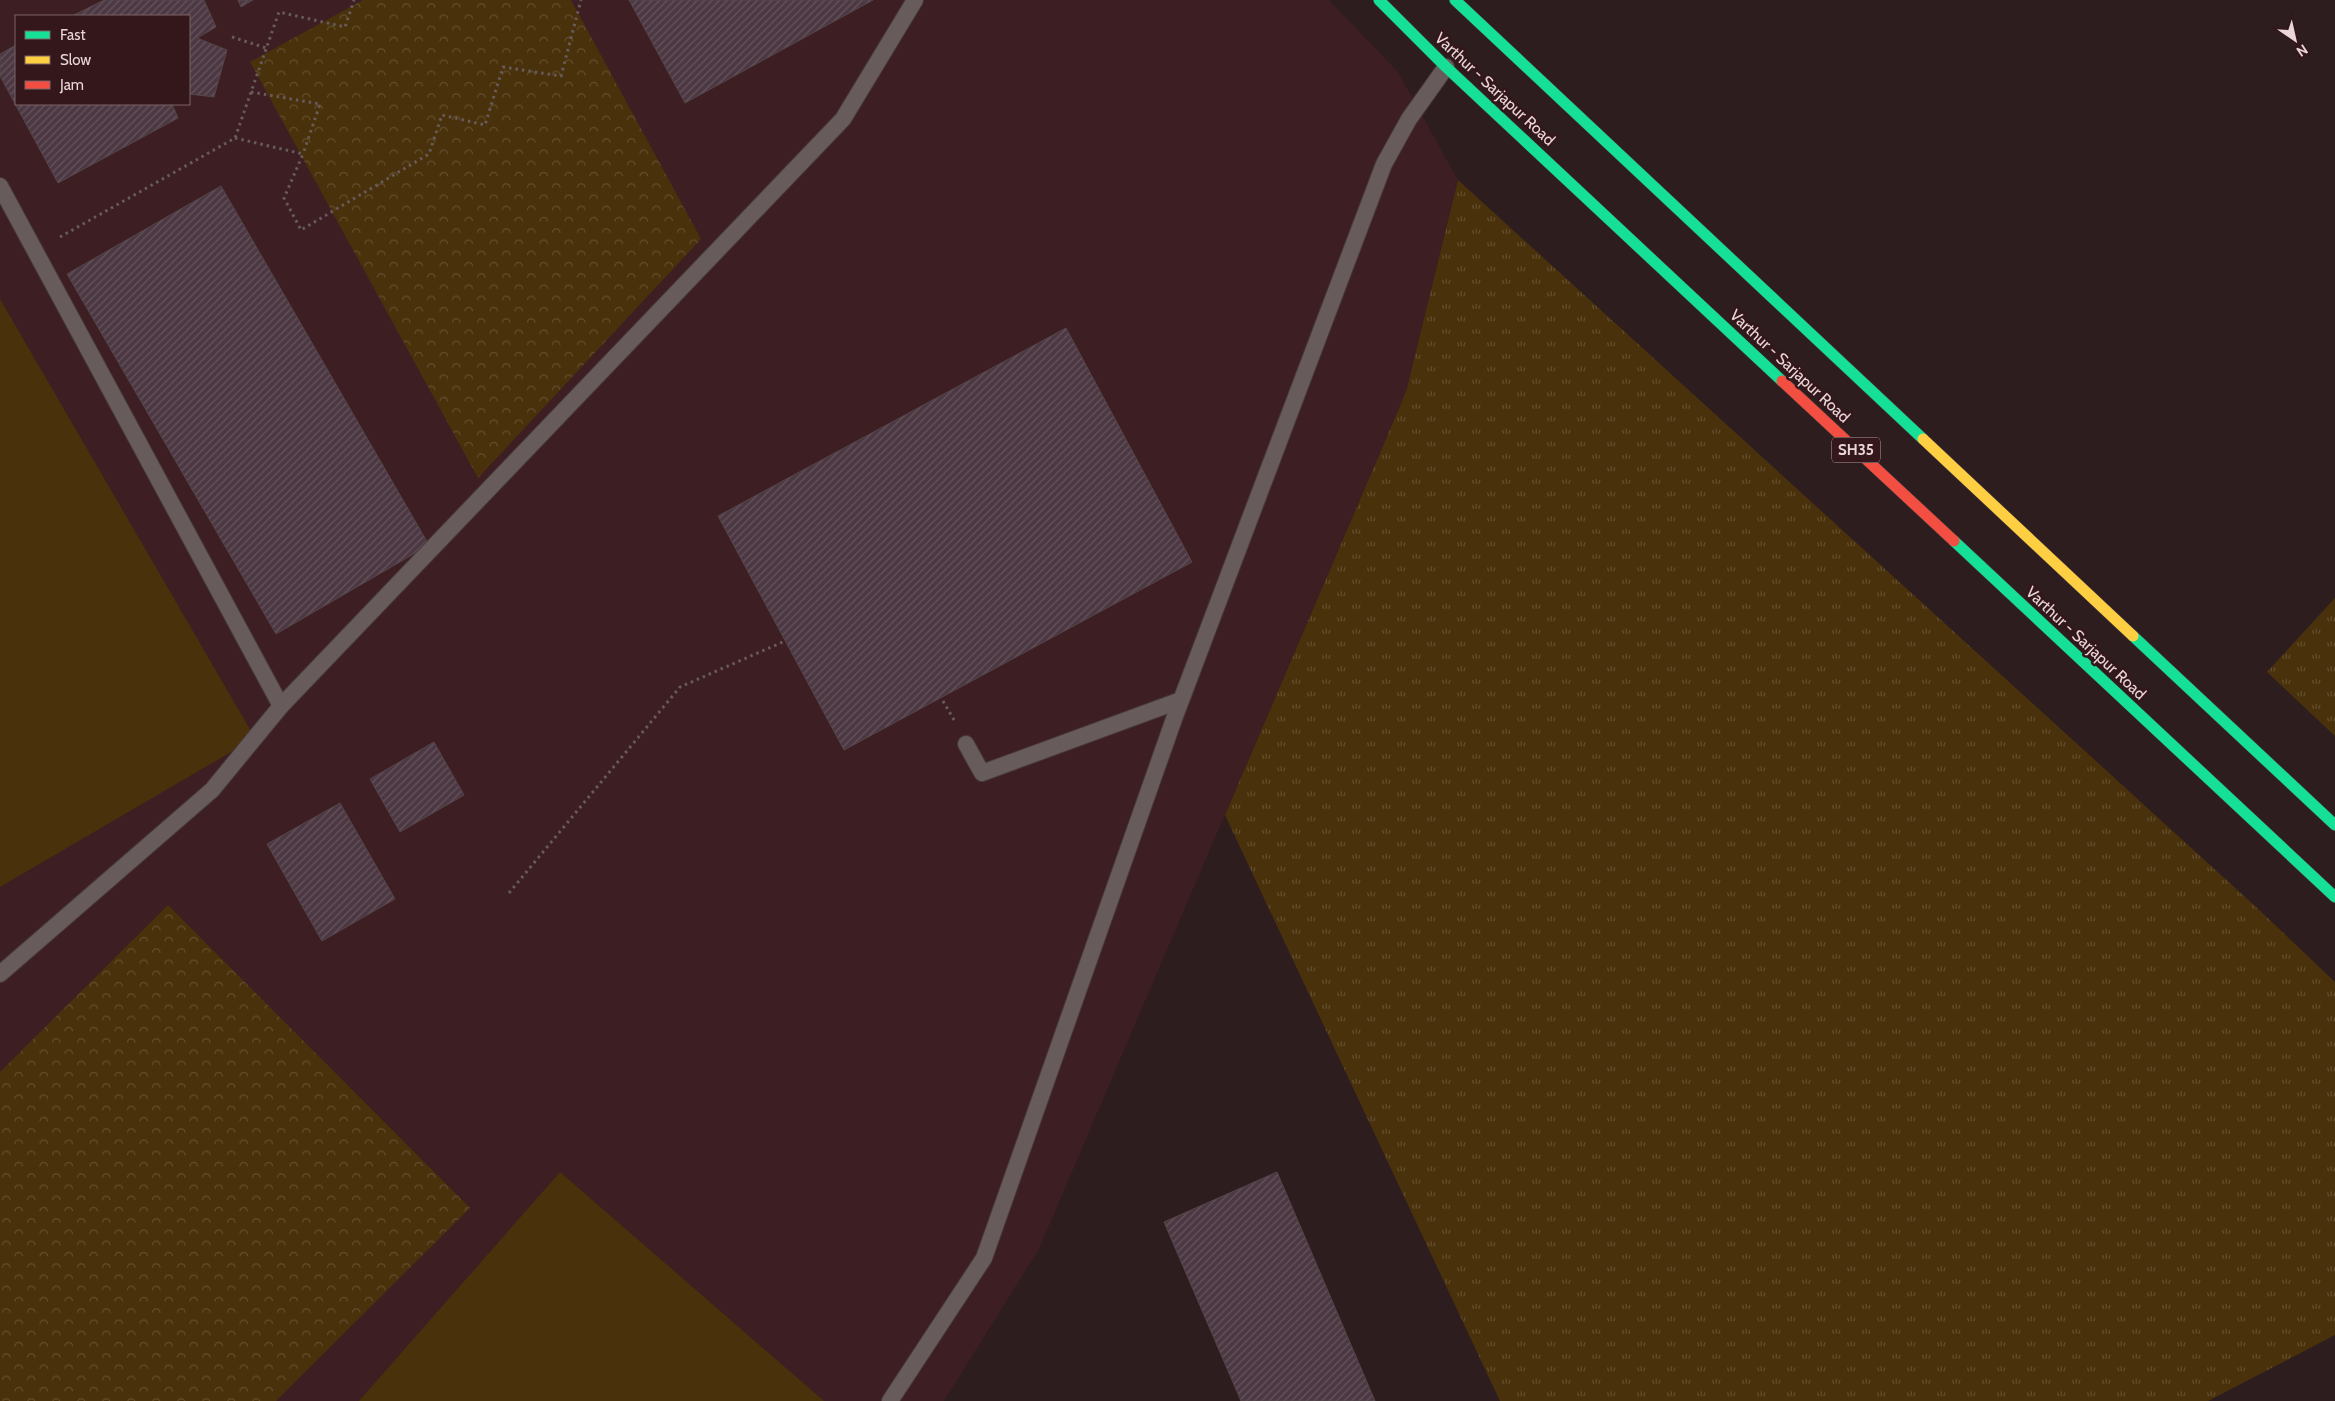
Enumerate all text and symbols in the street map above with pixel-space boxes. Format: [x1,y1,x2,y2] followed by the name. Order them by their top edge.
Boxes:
[15,15,190,105] legend
[2270,15,2320,65] north arrow
[60,26,85,44] text: Fast
[1431,28,1559,150] street label: Varthur - Sarjapur Road
[2293,41,2311,61] text: N
[60,51,91,69] text: Slow
[59,76,84,94] text: Jam
[1726,305,1854,427] street label: Varthur - Sarjapur Road
[1832,438,1880,462] road number: SH35
[2022,582,2150,704] street label: Varthur - Sarjapur Road

